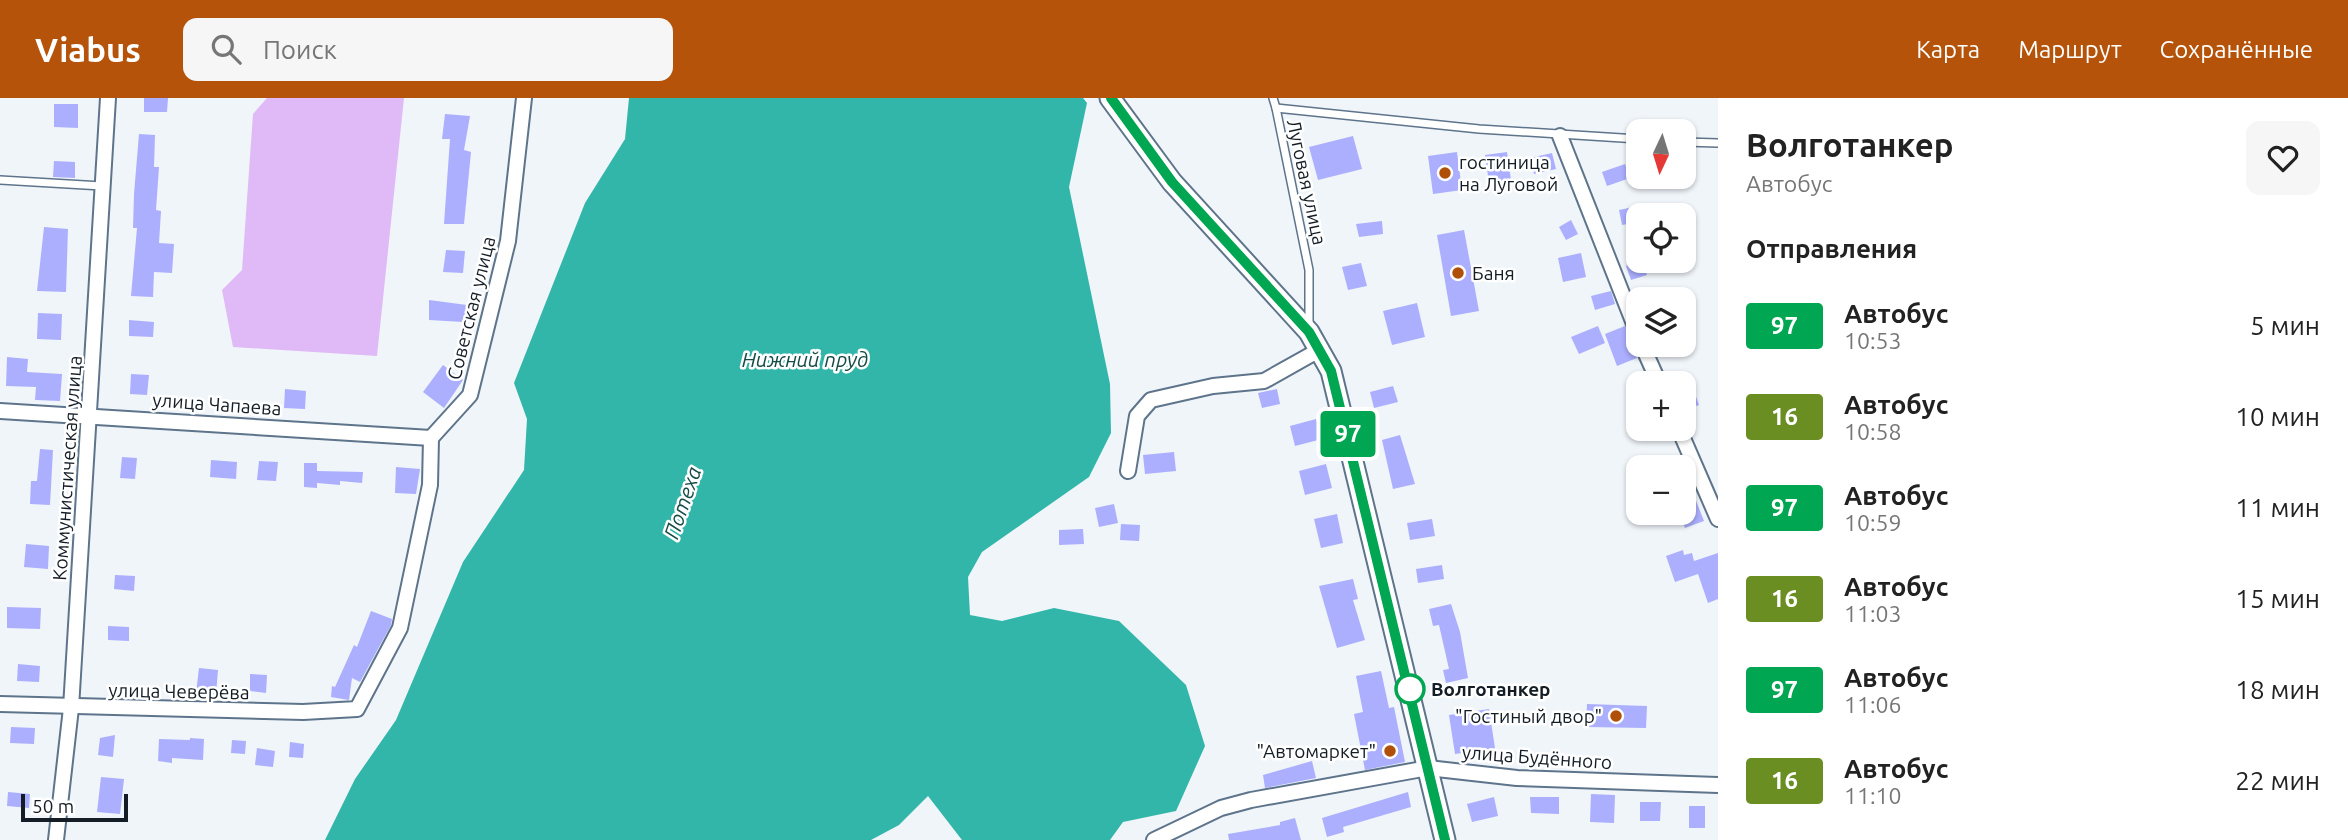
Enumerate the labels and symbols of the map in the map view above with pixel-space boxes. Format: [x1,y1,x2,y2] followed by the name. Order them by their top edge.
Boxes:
[1283,117,1331,247] street label: Луговая улица
[1626,119,1696,189] north arrow
[1459,151,1558,195] place label: гостиница на Луговой
[1437,165,1453,181] marker: гостиница на Луговой
[443,234,499,382] street label: Советская улица
[1472,262,1515,284] place label: Баня
[1450,265,1466,281] marker: Баня
[742,347,868,371] water label: Нижний пруд
[48,355,86,581] street label: Коммунистическая улица
[152,389,282,419] street label: улица Чапаева
[1316,411,1380,457] line badge: 97
[659,464,706,542] water label: Потеха
[1395,674,1425,704] marker: Волготанкер
[1431,678,1551,700] place label: Волготанкер
[108,679,250,703] street label: улица Чеверёва
[1455,705,1602,727] place label: "Гостиный двор"
[1608,708,1624,724] marker: "Гостиный двор"
[1257,740,1376,762] place label: "Автомаркет"
[1461,741,1613,773] street label: улица Будённого
[1382,743,1398,759] marker: "Автомаркет"
[21,791,128,823] scale bar

